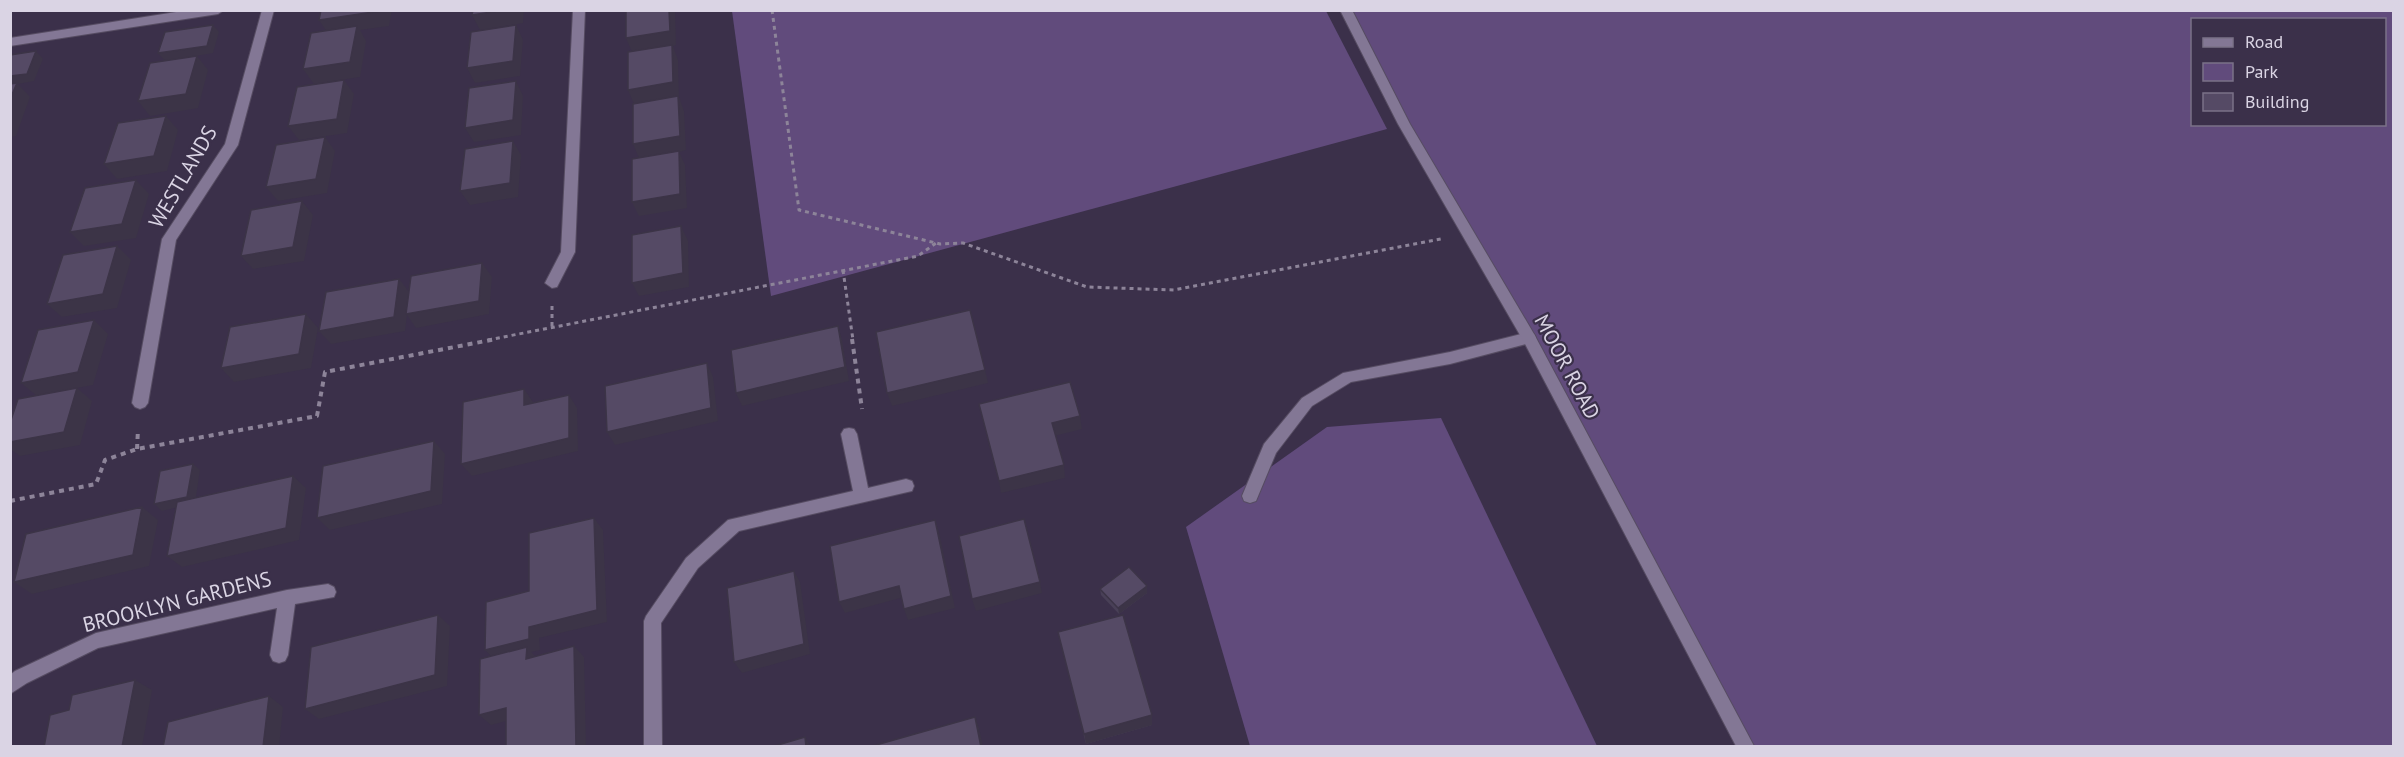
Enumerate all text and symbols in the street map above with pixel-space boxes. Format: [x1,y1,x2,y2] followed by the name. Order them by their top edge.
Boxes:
[2191,18,2386,126] legend
[2245,30,2283,53] text: Road
[2245,60,2278,83] text: Park
[2245,90,2309,113] text: Building
[142,121,223,233] street label: WESTLANDS
[1529,310,1606,424] street label: MOOR ROAD
[80,565,274,638] street label: BROOKLYN GARDENS

